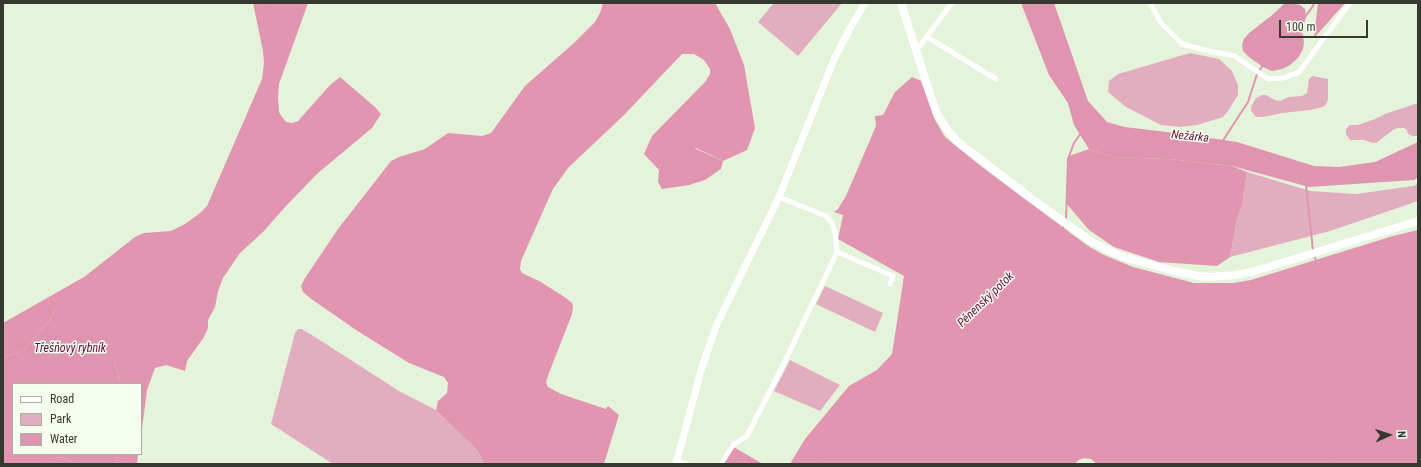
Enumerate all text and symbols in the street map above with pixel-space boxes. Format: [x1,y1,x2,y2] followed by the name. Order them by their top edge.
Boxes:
[1281,12,1370,38] scale bar
[1286,20,1316,34] text: 100 m
[1170,128,1210,146] water label: Nežárka
[955,270,1017,330] water label: Pěnenský potok
[34,342,106,356] water label: Třešňový rybník
[12,383,142,455] legend
[50,392,74,406] text: Road
[50,412,71,426] text: Park
[1369,415,1409,455] north arrow
[1395,431,1408,438] text: N
[50,432,78,446] text: Water

